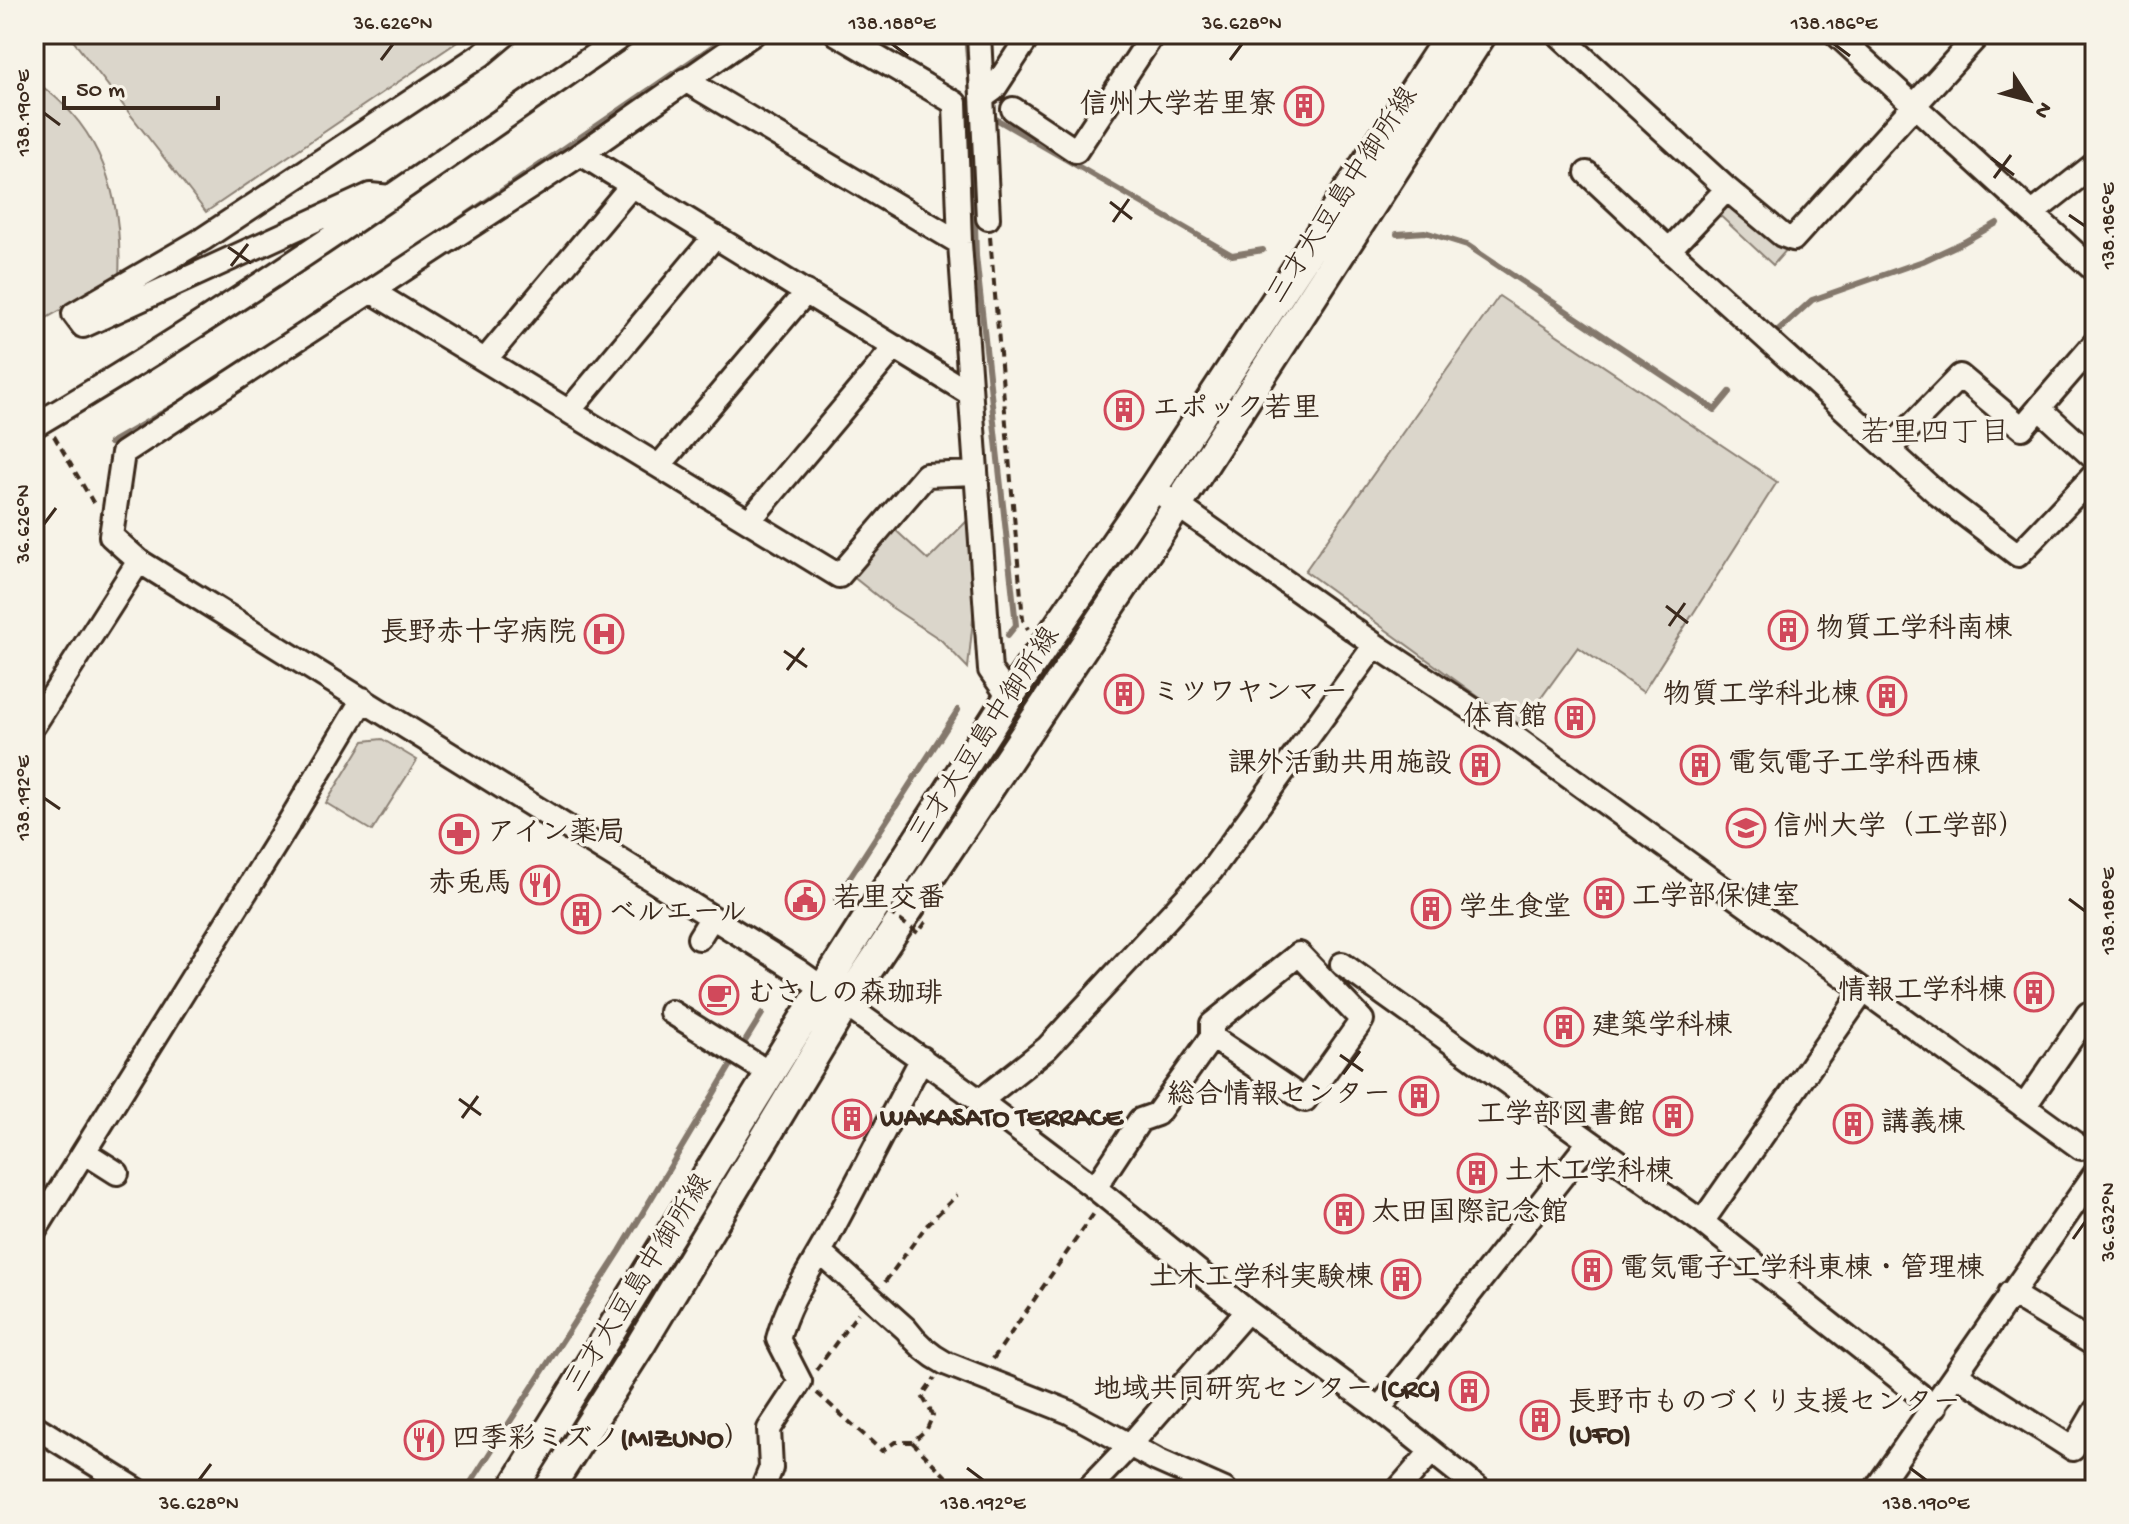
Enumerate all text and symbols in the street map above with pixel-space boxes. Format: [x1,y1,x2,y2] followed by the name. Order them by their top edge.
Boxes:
[353,14,432,37] text: 36.626°N
[847,14,937,37] text: 138.188°E
[1201,14,1282,37] text: 36.628°N
[1790,14,1879,37] text: 138.186°E
[64,60,218,110] scale bar
[1989,60,2069,140] north arrow
[14,68,37,157] text: 138.190°E
[76,77,125,106] text: 50 m
[1261,81,1426,311] street label: 三才大豆島中御所線
[1283,85,1325,127] building icon: 信州大学若里寮
[1080,88,1276,123] place label: 信州大学若里寮
[2027,96,2057,123] text: N
[2099,181,2122,270] text: 138.186°E
[1103,389,1145,431] building icon: エポック若里
[1152,393,1320,427] place label: エポック若里
[1860,416,2010,453] district label: 若里四丁目
[14,485,37,564] text: 36.626°N
[1767,609,1809,651] building icon: 物質工学科南棟
[1816,612,2012,647] place label: 物質工学科南棟
[583,613,625,655] hospital icon: 長野赤十字病院
[380,616,576,651] place label: 長野赤十字病院
[903,621,1068,851] street label: 三才大豆島中御所線
[1103,673,1145,715] building icon: ミツワヤンマー
[1866,675,1908,717] building icon: 物質工学科北棟
[1152,678,1348,711] place label: ミツワヤンマー
[1663,678,1859,713] place label: 物質工学科北棟
[1554,697,1596,739] building icon: 体育館
[1463,701,1547,735] place label: 体育館
[1459,744,1501,786] building icon: 課外活動共用施設
[1679,744,1721,786] building icon: 電気電子工学科西棟
[1228,748,1452,782] place label: 課外活動共用施設
[1728,748,1980,782] place label: 電気電子工学科西棟
[14,754,37,842] text: 138.192°E
[1725,807,1767,849] school or university icon: 信州大学（工学部）
[1774,810,2026,845] place label: 信州大学（工学部）
[438,813,480,855] pharmacy icon: アイン薬局
[487,817,625,851] place label: アイン薬局
[519,864,561,906] restaurant icon: 赤兎馬
[2099,866,2122,956] text: 138.188°E
[428,868,512,902] place label: 赤兎馬
[1583,877,1625,919] building icon: 工学部保健室
[784,879,826,921] public building icon: 若里交番
[1632,880,1800,915] place label: 工学部保健室
[833,883,945,917] place label: 若里交番
[1410,888,1452,930] building icon: 学生食堂
[1459,891,1571,926] place label: 学生食堂
[560,893,602,935] building icon: ベルエール
[609,898,747,931] place label: ベルエール
[2013,971,2055,1013] building icon: 情報工学科棟
[698,974,740,1016] cafe icon: むさしの森珈琲
[1838,975,2006,1009] place label: 情報工学科棟
[747,977,943,1012] place label: むさしの森珈琲
[1543,1006,1585,1048] building icon: 建築学科棟
[1592,1009,1732,1044] place label: 建築学科棟
[1398,1075,1440,1117] building icon: 総合情報センター
[1167,1078,1391,1113] place label: 総合情報センター
[1652,1095,1694,1137] building icon: 工学部図書館
[831,1098,873,1140] building icon: WAKASATO TERRACE
[1477,1098,1645,1133] place label: 工学部図書館
[879,1103,1124,1136] place label: WAKASATO TERRACE
[1832,1103,1874,1145] building icon: 講義棟
[1881,1106,1965,1141] place label: 講義棟
[1456,1152,1498,1194] building icon: 土木工学科棟
[1505,1155,1673,1190] place label: 土木工学科棟
[558,1168,721,1400] street label: 三才大豆島中御所線
[2099,1182,2122,1263] text: 36.632°N
[1323,1193,1365,1235] building icon: 太田国際記念館
[1372,1196,1568,1231] place label: 太田国際記念館
[1571,1249,1613,1291] building icon: 電気電子工学科東棟・管理棟
[1620,1252,1984,1287] place label: 電気電子工学科東棟・管理棟
[1380,1258,1422,1300] building icon: 土木工学科実験棟
[1149,1261,1373,1296] place label: 土木工学科実験棟
[1448,1370,1490,1412] building icon: 地域共同研究センター (CRC)
[1093,1373,1441,1408] place label: 地域共同研究センター (CRC)
[1568,1386,1961,1453] place label: 長野市ものづくり支援センター (UFO)
[1519,1399,1561,1441] building icon: 長野市ものづくり支援センター (UFO)
[403,1419,445,1461] restaurant icon: 四季彩ミズノ(MIZUNO）
[452,1422,752,1457] place label: 四季彩ミズノ(MIZUNO）
[158,1494,239,1517] text: 36.628°N
[939,1494,1027,1517] text: 138.192°E
[1882,1494,1971,1517] text: 138.190°E

